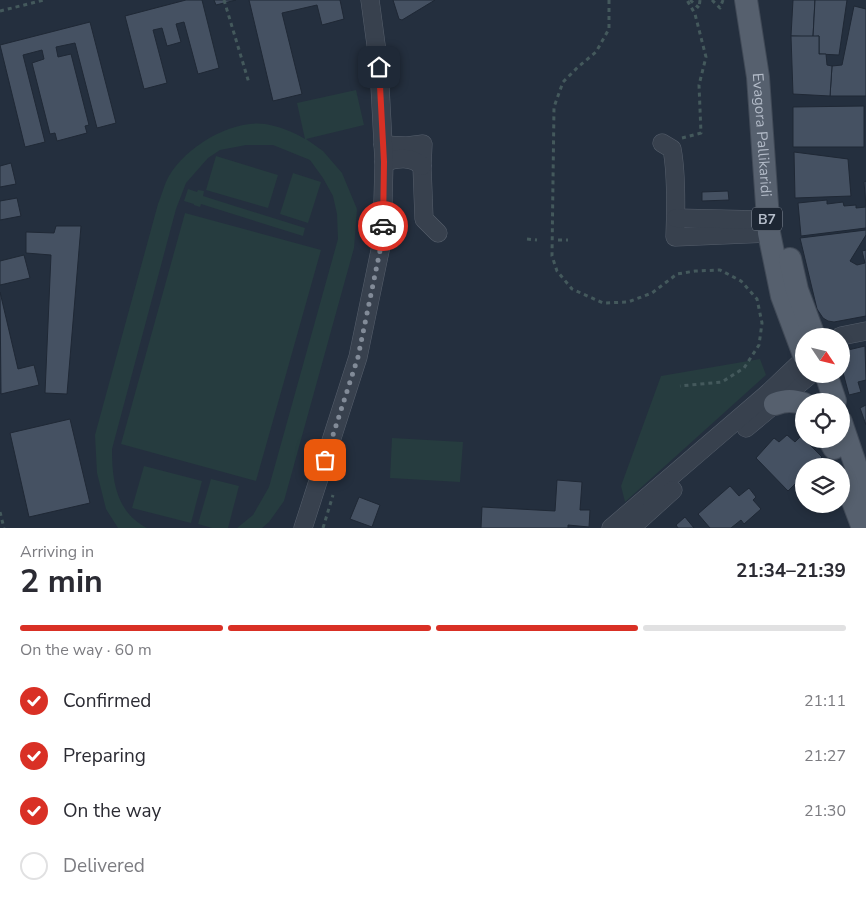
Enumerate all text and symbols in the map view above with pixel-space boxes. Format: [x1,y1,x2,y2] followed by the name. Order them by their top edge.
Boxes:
[358,46,400,88] pin
[365,53,393,81] icon: home
[748,72,776,198] street label: Evagora Pallikaridi
[358,201,408,251] courier
[752,208,782,230] road number: B7
[369,212,397,240] icon: car
[795,328,850,382] north arrow
[795,328,850,513] map controls
[795,393,850,448] button: locate
[304,439,346,481] pin
[311,446,339,474] icon: bag
[795,458,850,513] button: layers
[20,541,94,563] text: Arriving in
[736,558,846,584] text: 21:34–21:39
[20,560,103,603] text: 2 min
[20,639,152,661] text: On the way · 60 m
[20,687,48,715] icon: check
[63,688,151,714] text: Confirmed
[804,690,846,712] text: 21:11
[20,742,48,770] icon: check
[63,743,146,769] text: Preparing
[804,745,846,767] text: 21:27
[20,797,48,825] icon: check
[63,798,161,824] text: On the way
[804,800,846,822] text: 21:30
[63,853,145,879] text: Delivered

